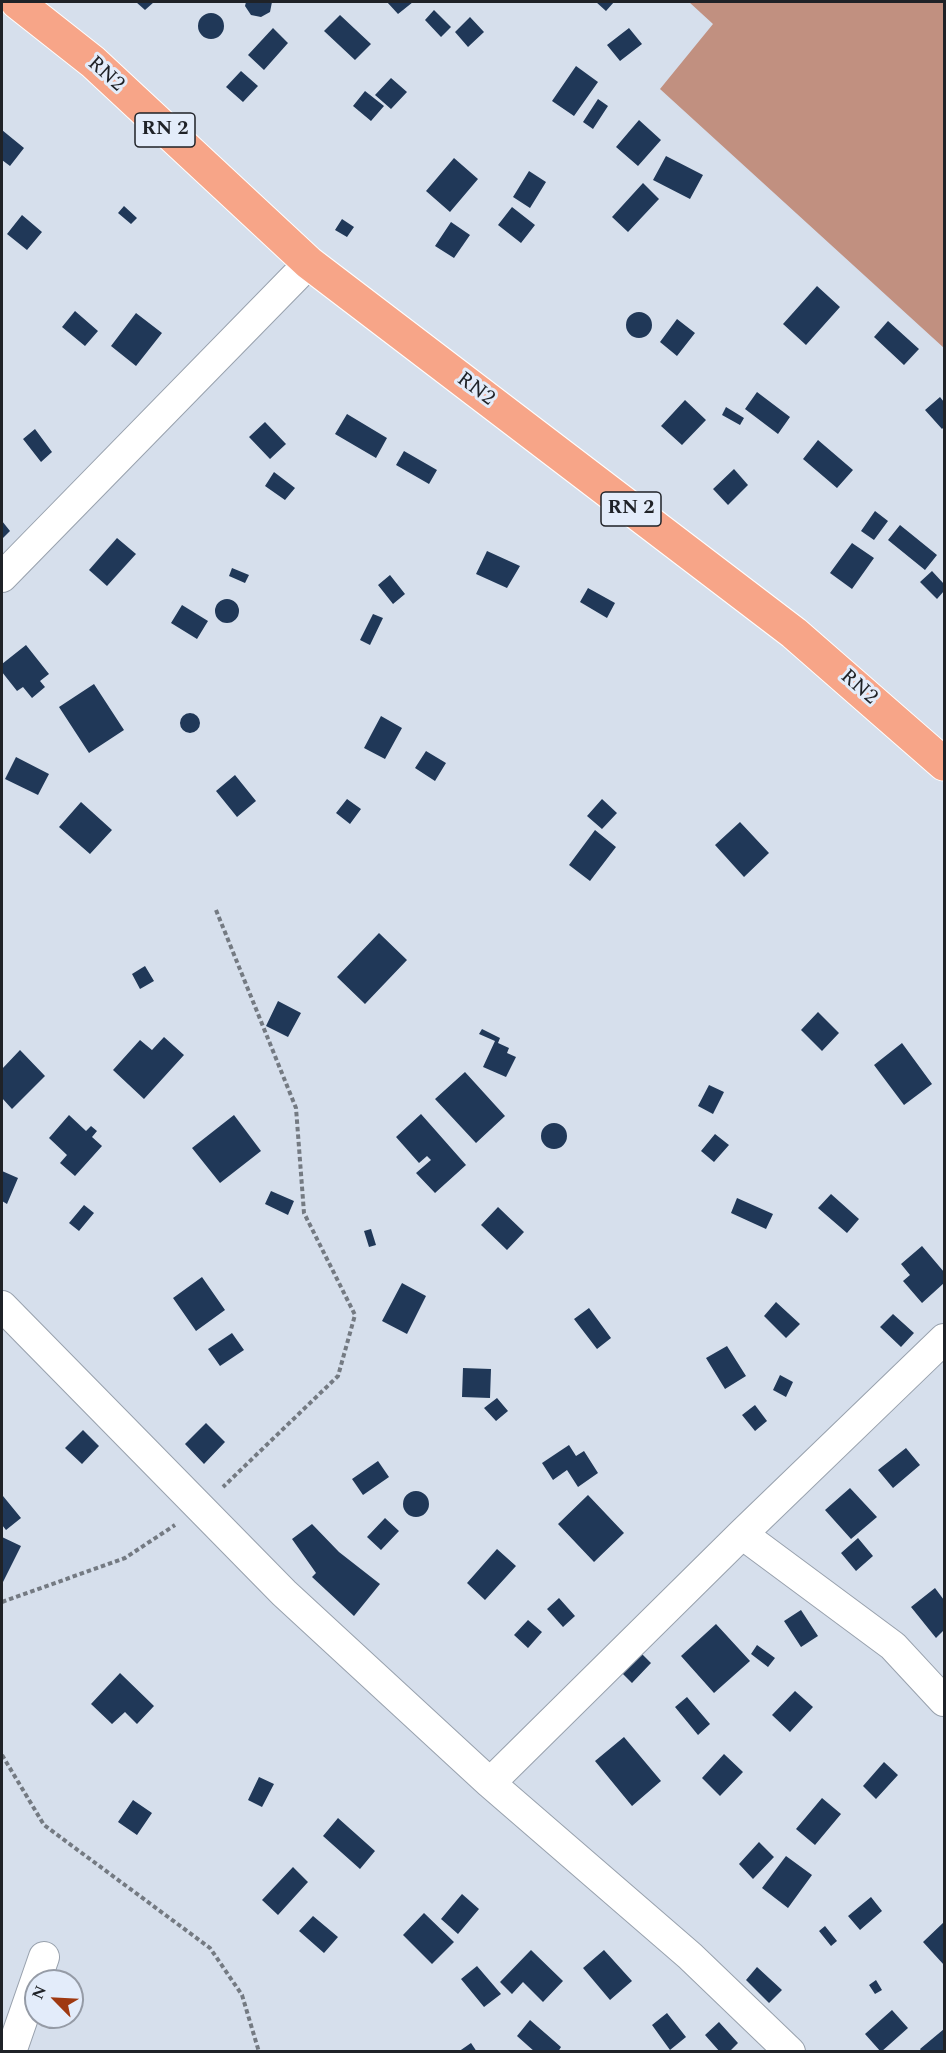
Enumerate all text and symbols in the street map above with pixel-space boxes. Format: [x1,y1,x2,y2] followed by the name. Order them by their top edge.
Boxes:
[81,52,129,98] street label: RN2
[135,113,195,147] road number: RN 2
[451,368,499,412] street label: RN2
[601,492,661,526] road number: RN 2
[834,665,882,711] street label: RN2
[24,1969,84,2029] north arrow
[26,1982,53,2003] text: N

